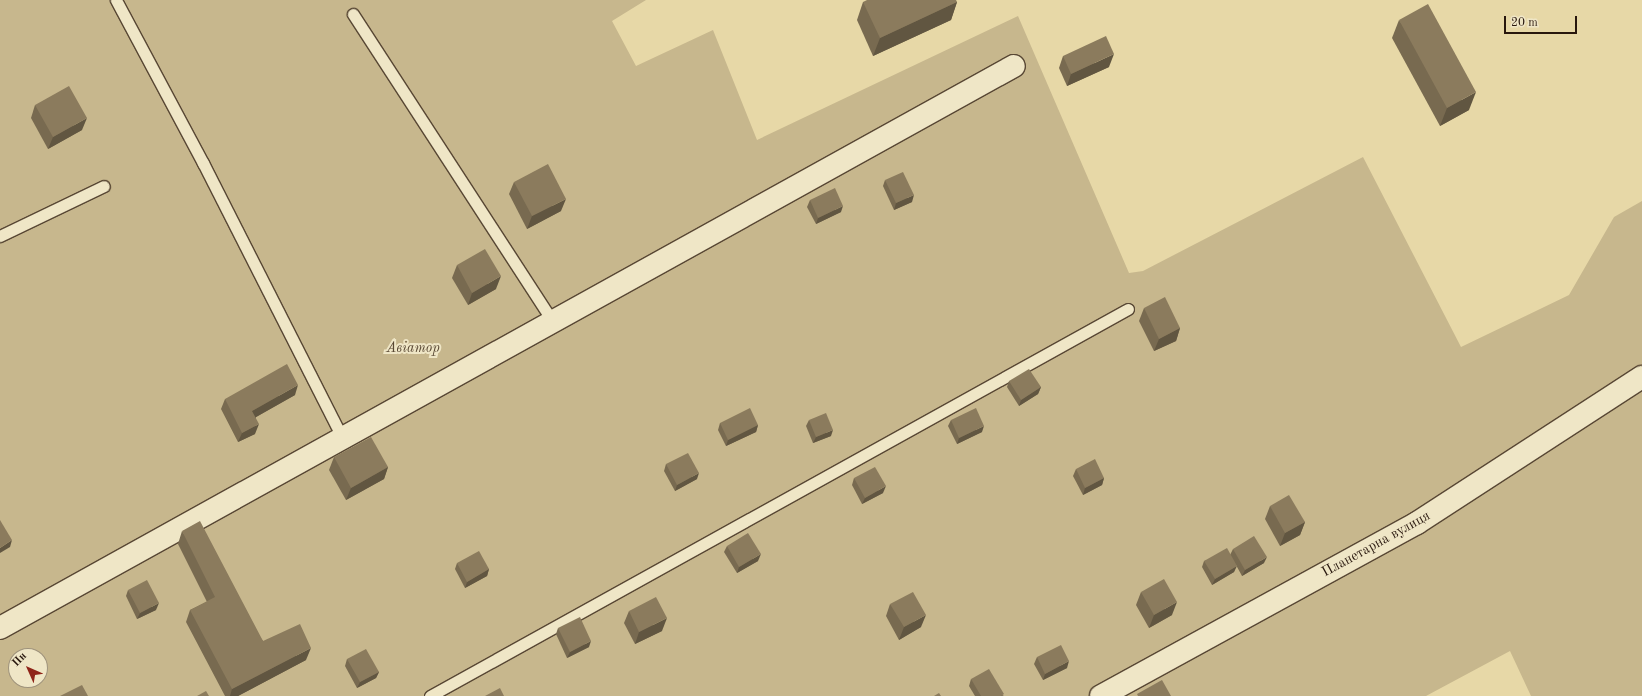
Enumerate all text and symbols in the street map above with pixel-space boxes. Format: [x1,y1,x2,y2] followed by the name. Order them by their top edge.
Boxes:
[1506,8,1579,34] scale bar
[1511,17,1538,29] text: 20 m
[386,340,440,356] park label: Авіатор
[1319,507,1433,581] street label: Планетарна вулиця
[8,648,48,688] north arrow
[11,651,29,669] text: Пн

